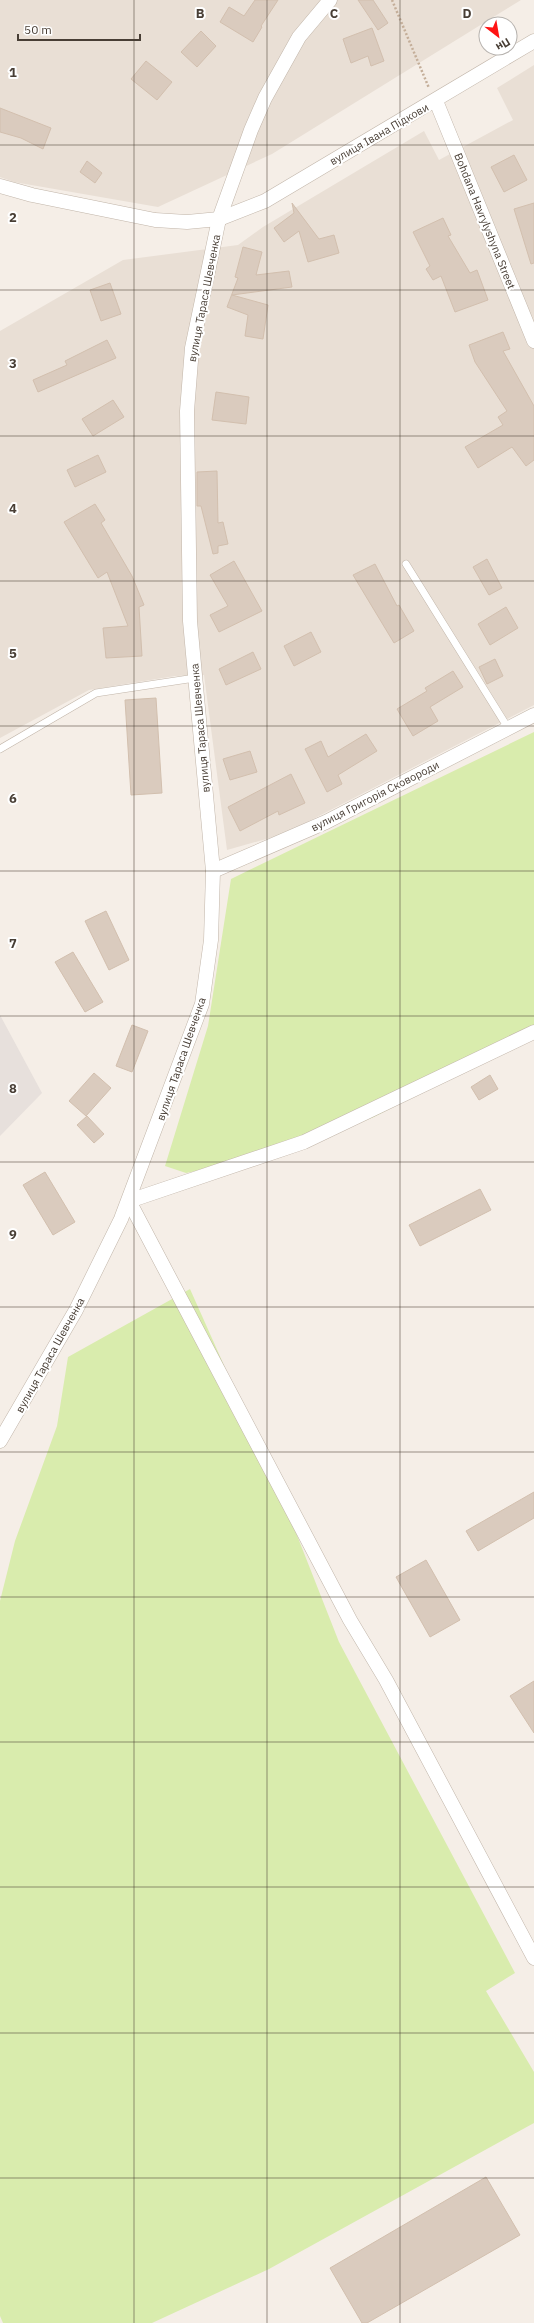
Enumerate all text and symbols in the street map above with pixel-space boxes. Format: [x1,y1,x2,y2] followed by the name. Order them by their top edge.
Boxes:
[196,5,205,22] text: B
[330,5,339,22] text: C
[462,5,472,22] text: D
[18,16,140,42] scale bar
[478,16,518,56] north arrow
[24,22,52,37] text: 50 m
[493,35,513,54] text: Пн
[9,64,17,81] text: 1
[327,100,431,168] street label: вулиця Івана Підкови
[451,151,519,291] street label: Bohdana Havrylyshyna Street
[9,209,17,226] text: 2
[185,233,223,363] street label: вулиця Тараса Шевченка
[9,355,17,372] text: 3
[9,500,17,517] text: 4
[9,645,17,662] text: 5
[187,663,213,793] street label: вулиця Тараса Шевченка
[309,758,441,834] street label: вулиця Григорія Сковороди
[9,790,17,807] text: 6
[9,935,17,952] text: 7
[153,995,209,1123] street label: вулиця Тараса Шевченка
[9,1080,17,1097] text: 8
[9,1226,17,1243] text: 9
[12,1295,88,1415] street label: вулиця Тараса Шевченка

